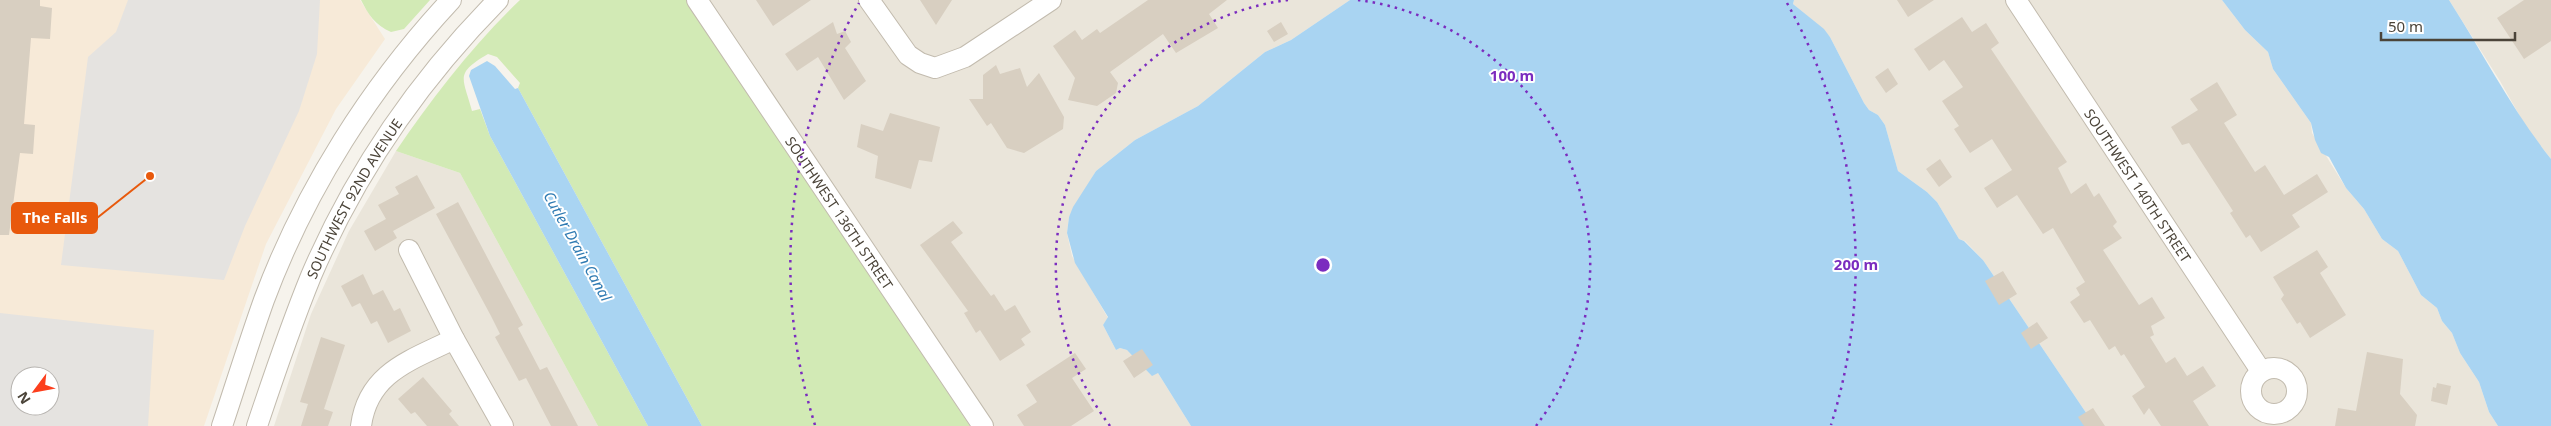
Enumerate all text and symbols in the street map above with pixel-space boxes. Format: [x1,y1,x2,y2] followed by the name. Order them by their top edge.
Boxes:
[2381,10,2515,42] scale bar
[2388,16,2423,36] text: 50 m
[1490,65,1534,85] text: 100 m
[2081,105,2196,266] street label: SOUTHWEST 140TH STREET
[302,115,406,281] street label: SOUTHWEST 92ND AVENUE
[782,132,898,293] street label: SOUTHWEST 136TH STREET
[539,187,617,306] water label: Cutler Drain Canal
[12,203,97,233] callout: The Falls
[23,207,87,227] text: The Falls
[1834,254,1878,274] text: 200 m
[1314,256,1332,274] centre of rings
[10,366,60,416] north arrow
[12,388,35,408] text: N

